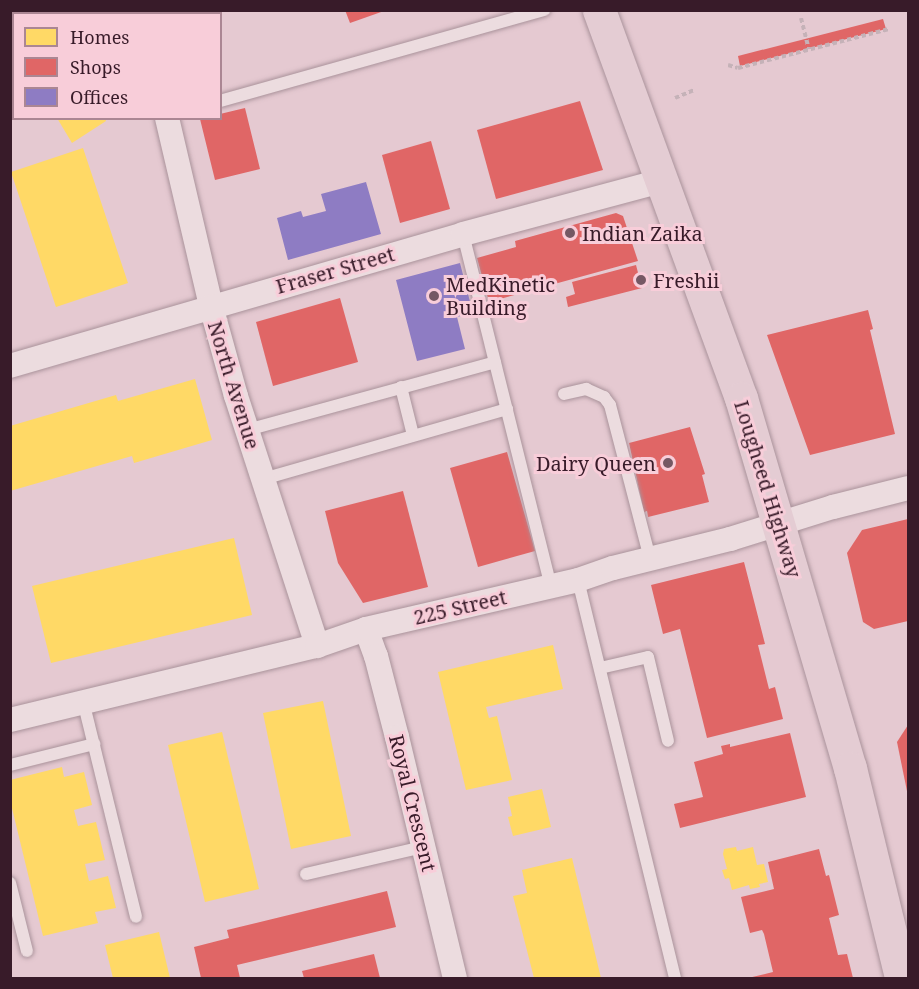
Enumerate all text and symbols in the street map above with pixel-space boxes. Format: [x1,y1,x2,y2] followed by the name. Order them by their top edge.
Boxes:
[12,12,222,120] legend
[70,25,129,49] text: Homes
[70,55,121,79] text: Shops
[70,85,128,109] text: Offices
[582,221,703,245] place label: Indian Zaika
[563,226,577,240] marker: Indian Zaika
[273,242,397,298] street label: Fraser Street
[653,268,719,292] place label: Freshii
[446,272,555,319] place label: MedKinetic Building
[634,273,648,287] marker: Freshii
[427,289,441,303] marker: MedKinetic Building
[203,318,265,452] street label: North Avenue
[730,397,806,581] street label: Lougheed Highway
[536,451,656,475] place label: Dairy Queen
[661,456,675,470] marker: Dairy Queen
[411,585,509,629] street label: 225 Street
[384,732,442,874] street label: Royal Crescent

